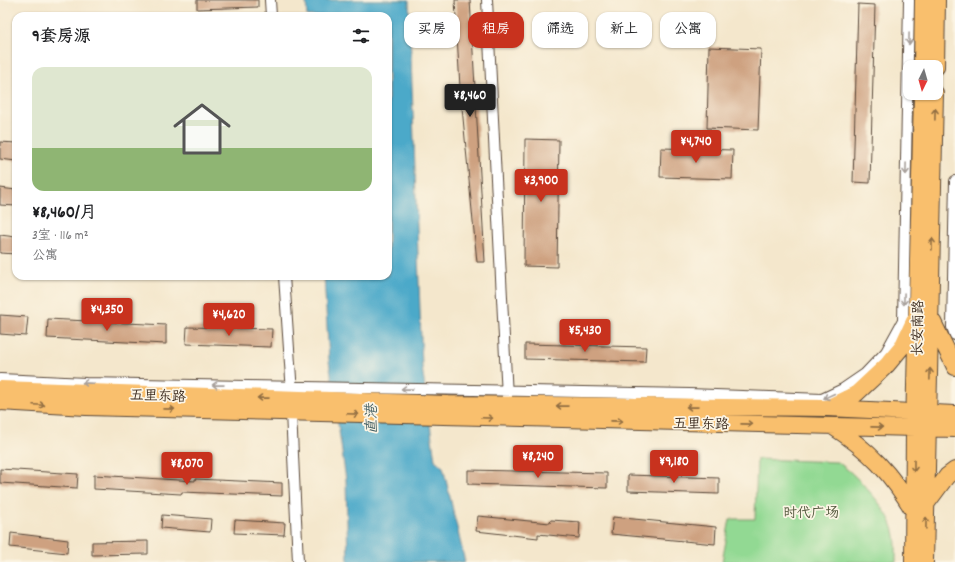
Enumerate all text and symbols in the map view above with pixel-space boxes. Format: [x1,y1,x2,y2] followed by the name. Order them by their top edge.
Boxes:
[404,12,460,48] chip: 买房
[468,12,524,48] chip: 租房
[532,12,588,48] chip: 筛选
[596,12,652,48] chip: 新上
[660,12,716,48] chip: 公寓
[350,25,372,47] icon: filters
[32,26,91,50] text: 9套房源
[905,32,912,45] one-way arrow
[903,60,943,100] north arrow
[903,60,943,100] map controls
[437,84,503,118] pin: ¥8,460
[454,87,486,106] text: ¥8,460
[166,93,238,165] icon: home
[931,108,939,121] one-way arrow
[663,130,729,164] pin: ¥4,740
[680,133,712,152] text: ¥4,740
[902,162,910,175] one-way arrow
[508,169,574,203] pin: ¥3,900
[524,172,558,191] text: ¥3,900
[32,202,97,226] text: ¥8,460/月
[32,227,88,246] text: 3室 · 116 m²
[929,238,936,251] one-way arrow
[32,247,58,266] text: 公寓
[900,292,908,305] one-way arrow
[74,298,140,332] pin: ¥4,350
[909,300,929,356] street label: 长安南路
[90,301,124,320] text: ¥4,350
[196,303,262,337] pin: ¥4,620
[212,306,246,325] text: ¥4,620
[552,319,618,353] pin: ¥5,430
[568,322,602,341] text: ¥5,430
[926,368,934,381] one-way arrow
[82,379,95,387] one-way arrow
[212,381,225,389] one-way arrow
[130,386,186,408] street label: 五里东路
[401,386,414,393] one-way arrow
[823,392,835,400] one-way arrow
[257,394,270,402] one-way arrow
[32,401,45,408] one-way arrow
[362,402,384,434] water label: 直港
[556,402,569,410] one-way arrow
[686,403,699,411] one-way arrow
[162,405,175,413] one-way arrow
[346,410,359,417] one-way arrow
[480,414,493,422] one-way arrow
[673,415,729,435] street label: 五里东路
[610,417,623,425] one-way arrow
[740,420,753,428] one-way arrow
[870,423,883,431] one-way arrow
[505,445,571,479] pin: ¥8,240
[522,448,554,467] text: ¥8,240
[641,450,707,484] pin: ¥9,180
[154,452,220,486] pin: ¥8,070
[659,453,689,472] text: ¥9,180
[170,455,204,474] text: ¥8,070
[910,459,918,472] one-way arrow
[783,504,839,524] park label: 时代广场
[923,517,930,530] one-way arrow

